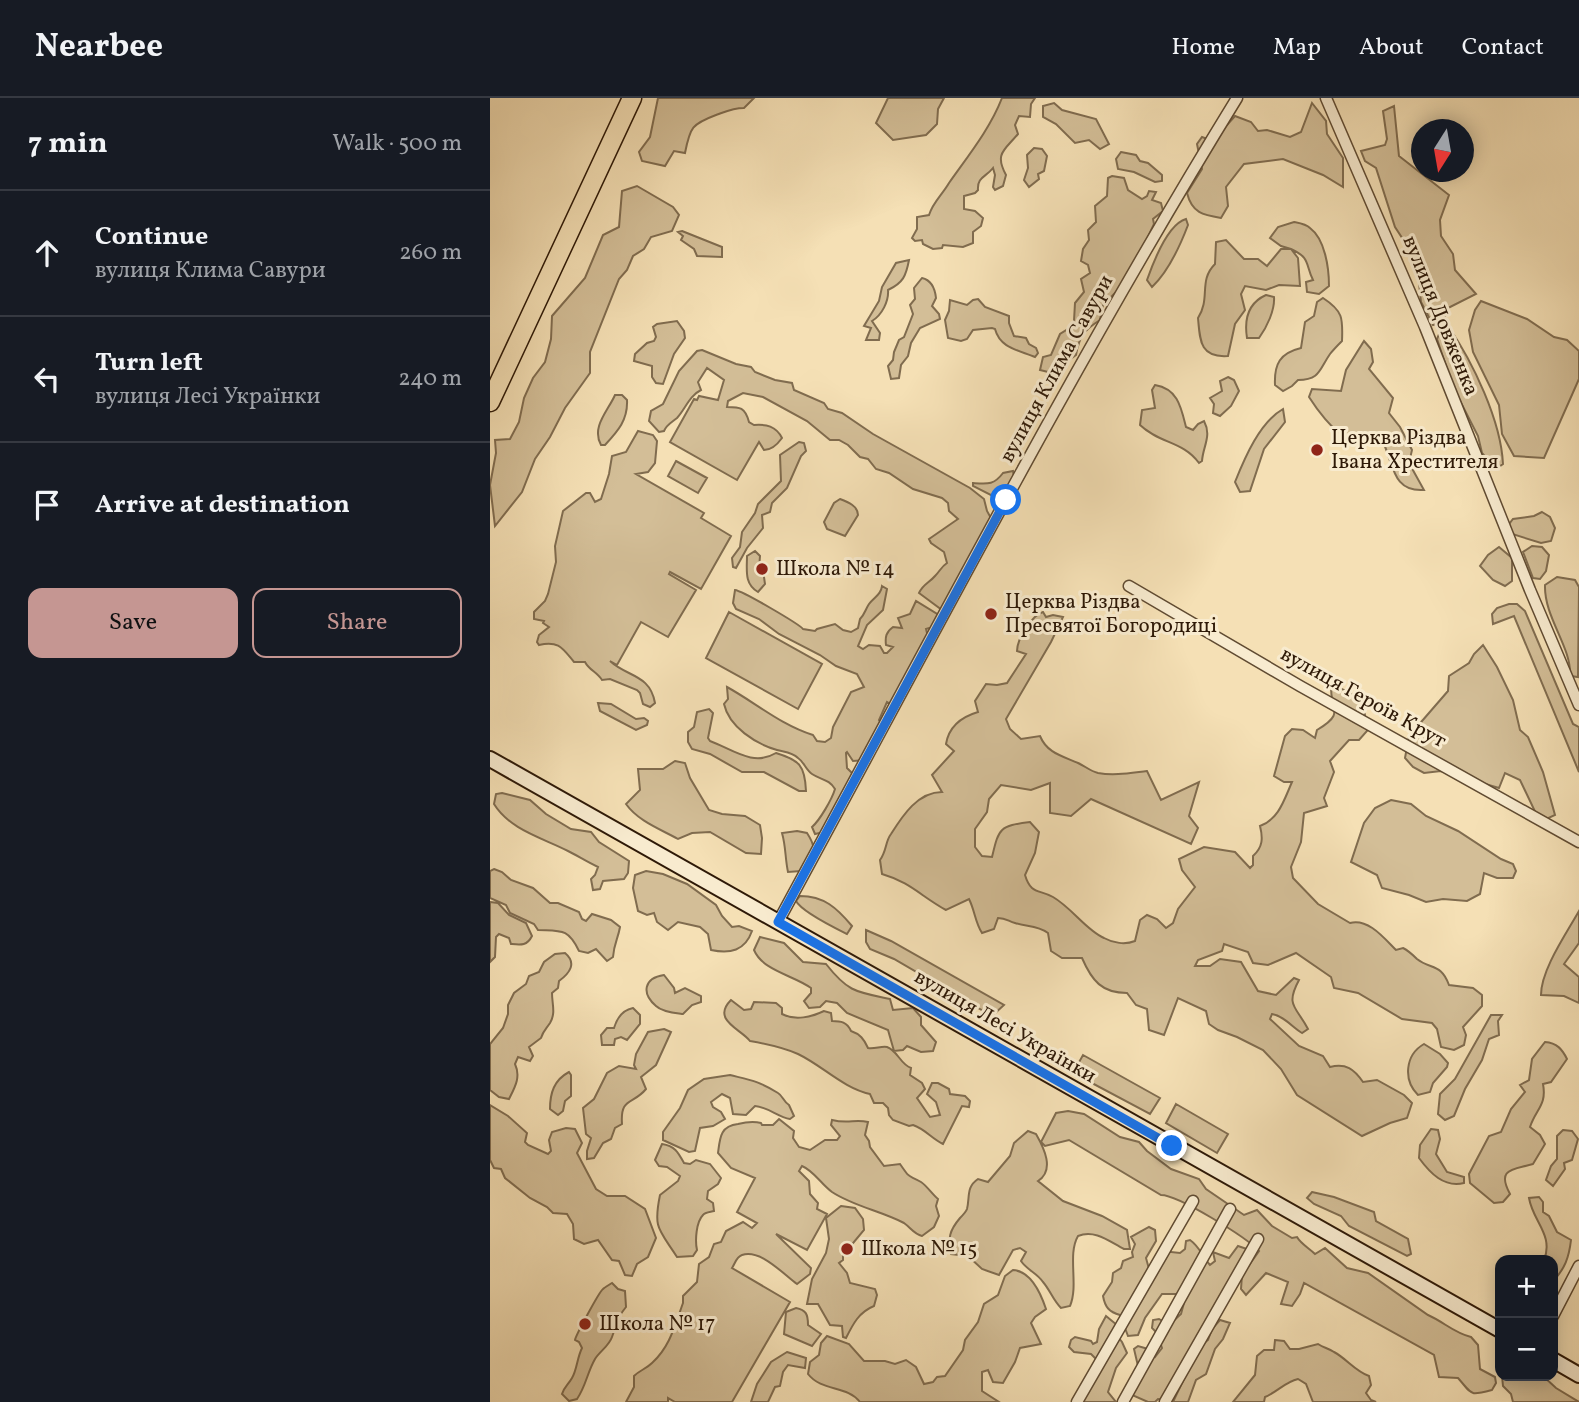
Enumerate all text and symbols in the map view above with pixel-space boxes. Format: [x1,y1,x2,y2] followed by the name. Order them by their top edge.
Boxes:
[35,25,163,71] text: Nearbee
[1171,31,1235,65] text: Home
[1273,31,1321,65] text: Map
[1359,31,1424,65] text: About
[1462,31,1544,65] text: Contact
[1411,119,1474,182] north arrow
[28,123,108,165] text: 7 min
[332,128,462,160] text: Walk · 500 m
[95,219,208,255] text: Continue
[1395,232,1485,400] street label: вулиця Довженка
[28,234,66,272] icon: ahead
[399,237,462,269] text: 260 m
[95,255,326,287] text: вулиця Клима Савури
[993,270,1121,468] street label: вулиця Клима Савури
[95,345,203,381] text: Turn left
[28,360,66,398] icon: left
[398,363,462,395] text: 240 m
[95,381,321,413] text: вулиця Лесі Українки
[1331,424,1499,477] place label: Церква Різдва Івана Хрестителя
[1309,442,1325,458] marker: Церква Різдва Івана Хрестителя
[990,484,1021,515] route start
[28,486,66,524] icon: arrive
[95,487,350,523] text: Arrive at destination
[776,555,895,584] place label: Школа № 14
[754,561,770,577] marker: Школа № 14
[28,588,238,658] button: Save
[252,588,462,658] button: Share
[1005,588,1217,641] place label: Церква Різдва Пресвятої Богородиці
[983,606,999,622] marker: Церква Різдва Пресвятої Богородиці
[1275,640,1452,756] street label: вулиця Героїв Крут
[909,963,1102,1091] street label: вулиця Лесі Українки
[1156,1130,1187,1161] route end
[861,1235,977,1264] place label: Школа № 15
[839,1241,855,1257] marker: Школа № 15
[1495,1255,1558,1381] map controls
[1495,1255,1558,1318] button: +
[599,1310,715,1339] place label: Школа № 17
[577,1316,593,1332] marker: Школа № 17
[1495,1318,1558,1381] button: −

